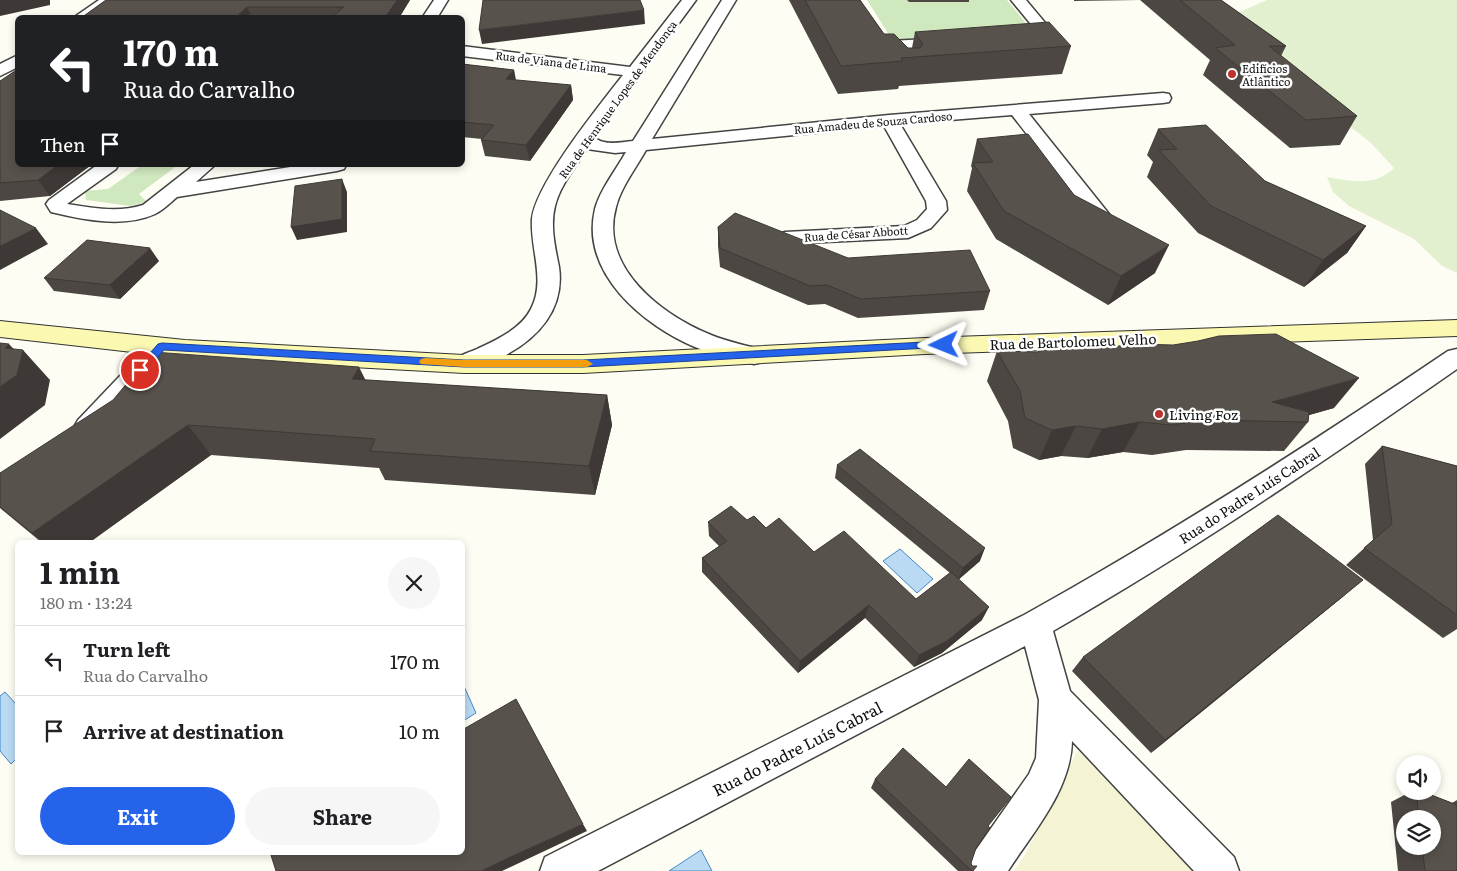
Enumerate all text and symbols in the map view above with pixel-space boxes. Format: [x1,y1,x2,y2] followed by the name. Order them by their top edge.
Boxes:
[554,17,680,181] street label: Rua de Henrique Lopes de Mendonça
[123,25,219,77] text: 170 m
[40,35,105,100] icon: left
[495,46,608,76] street label: Rua de Viana de Lima
[1242,60,1290,89] place label: Edifícios Atlântico
[1226,68,1238,80] marker: Edifícios Atlântico
[123,72,295,105] text: Rua do Carvalho
[793,107,953,137] street label: Rua Amadeu de Souza Cardoso
[40,130,86,158] text: Then
[96,130,124,158] icon: arrive
[803,221,909,245] street label: Rua de César Abbott
[917,318,969,370] position arrow
[989,328,1157,354] street label: Rua de Bartolomeu Velho
[119,349,161,391] pin
[126,356,154,384] icon: arrive
[1169,404,1238,424] place label: Living Foz
[1153,408,1165,420] marker: Living Foz
[1175,442,1324,548] street label: Rua do Padre Luís Cabral
[40,549,120,593] text: 1 min
[388,557,440,609] button: close
[40,590,132,614] text: 180 m · 13:24
[83,635,170,663] text: Turn left
[40,647,68,675] icon: left
[390,647,440,675] text: 170 m
[83,663,208,687] text: Rua do Carvalho
[708,695,886,801] street label: Rua do Padre Luís Cabral
[40,717,68,745] icon: arrive
[83,717,284,745] text: Arrive at destination
[399,717,440,745] text: 10 m
[1396,755,1441,855] map controls
[1396,755,1441,800] button: sound
[40,787,235,845] button: Exit
[245,787,440,845] button: Share
[1396,810,1441,855] button: layers

